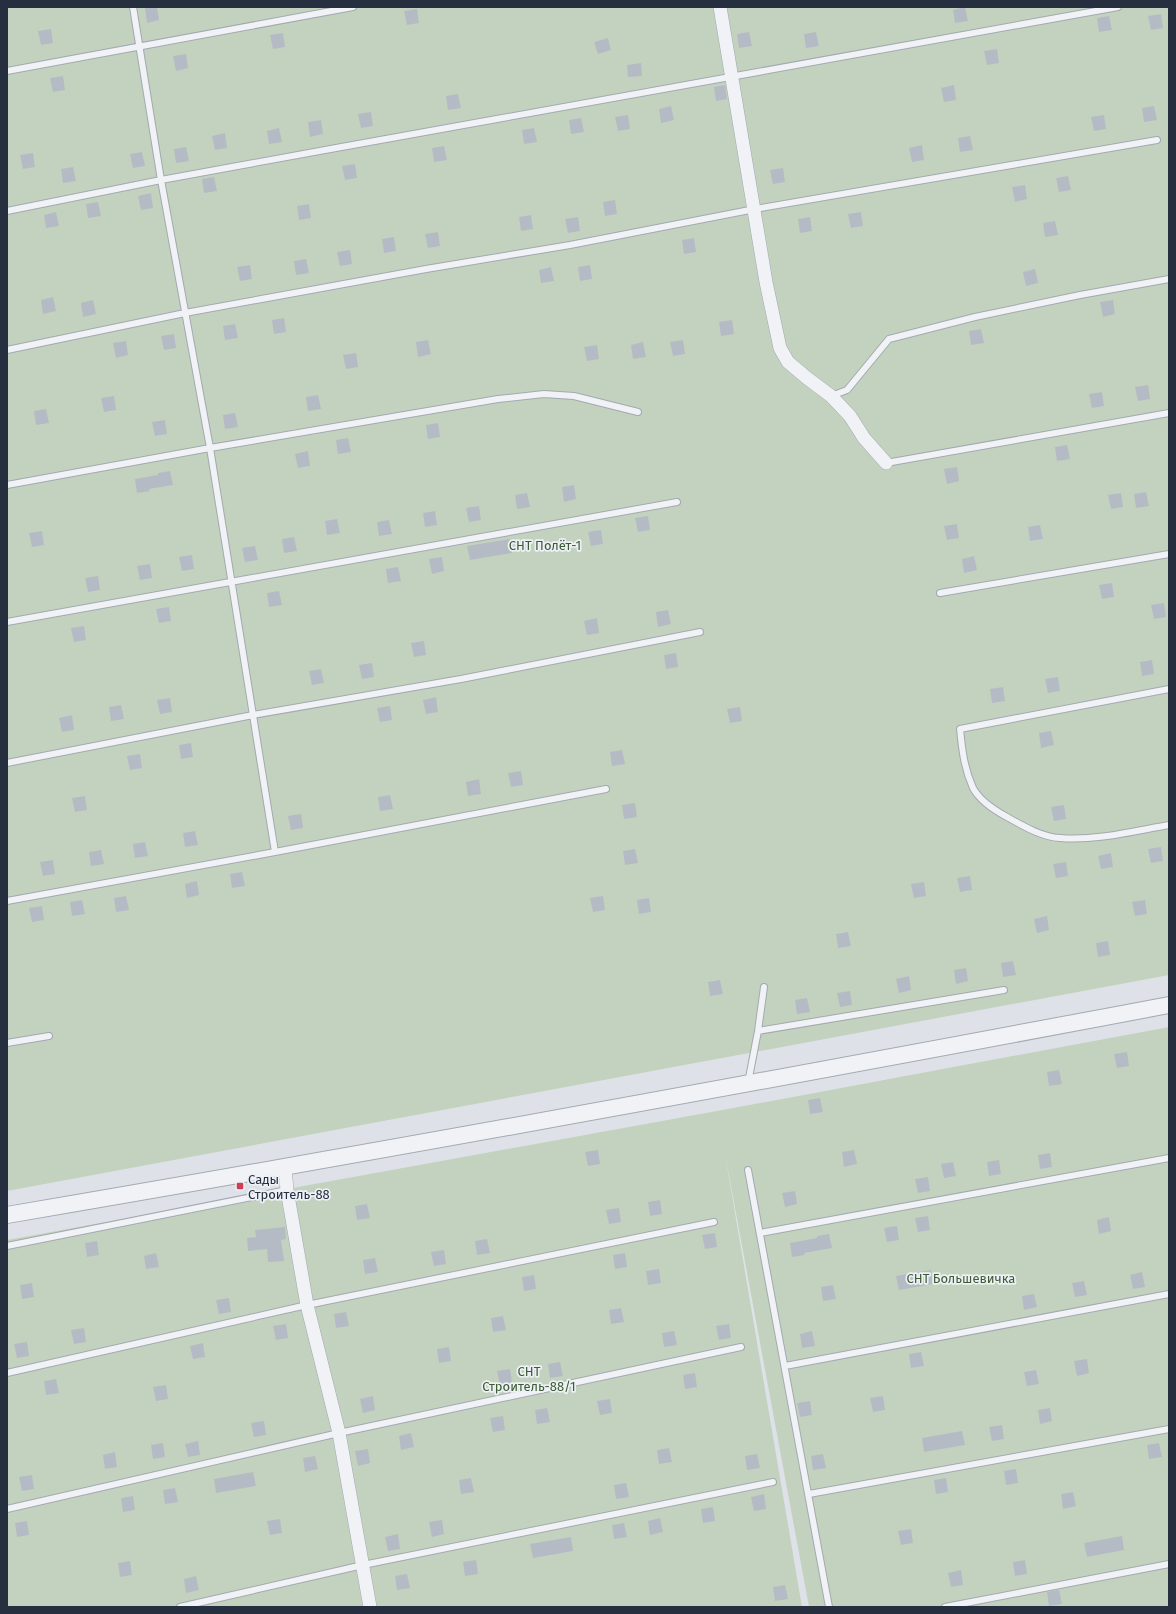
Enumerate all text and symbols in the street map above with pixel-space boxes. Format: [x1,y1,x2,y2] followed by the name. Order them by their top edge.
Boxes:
[509,538,581,553] park label: СНТ Полёт-1
[248,1172,330,1202] place label: Сады Строитель-88
[235,1181,245,1191] marker: Сады Строитель-88
[907,1271,1015,1286] park label: СНТ Большевичка
[482,1364,576,1394] park label: СНТ Строитель-88/1

